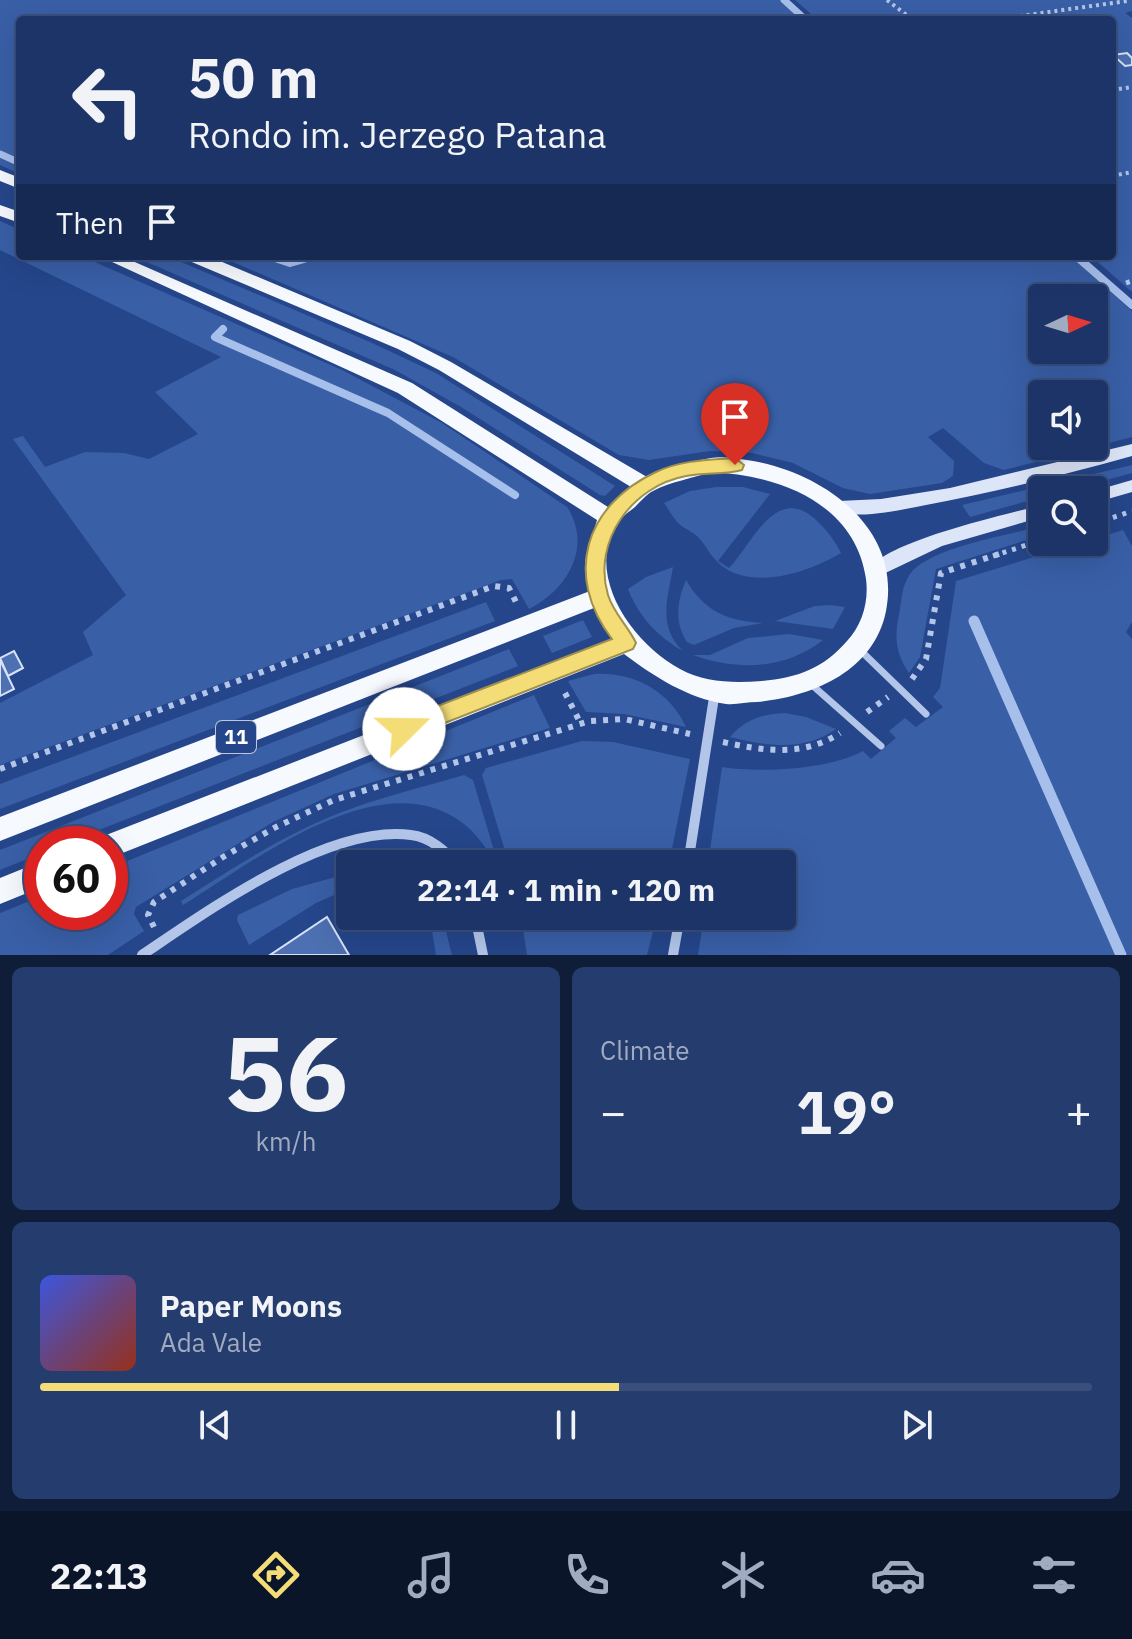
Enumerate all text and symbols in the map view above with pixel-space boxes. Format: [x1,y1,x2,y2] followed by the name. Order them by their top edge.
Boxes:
[188,41,318,113] text: 50 m
[56,48,160,152] icon: left
[188,111,606,158] text: Rondo im. Jerzego Patana
[140,200,184,244] icon: arrive
[56,203,124,242] text: Then
[1028,284,1108,364] north arrow
[1028,284,1108,556] map controls
[1028,380,1108,460] button: sound
[701,383,769,465] pin
[713,395,757,439] icon: arrive
[1028,476,1108,556] button: search
[362,687,446,771] position arrow
[216,721,256,753] road number: 11
[24,826,128,930] speed limit sign: 60
[417,870,715,909] text: 22:14 · 1 min · 120 m
[224,1004,348,1140] text: 56
[600,1033,690,1067] text: Climate
[796,1072,896,1151] text: 19°
[600,1083,626,1140] text: −
[1066,1083,1092,1140] text: +
[255,1124,317,1158] text: km/h
[160,1286,342,1325] text: Paper Moons
[160,1325,262,1359] text: Ada Vale
[193,1403,237,1447] icon: previous
[544,1403,588,1447] icon: pause
[895,1403,939,1447] icon: next
[248,1547,304,1603] icon: directions
[403,1547,459,1603] icon: music
[559,1547,615,1603] icon: phone
[715,1547,771,1603] icon: climate
[870,1547,926,1603] icon: car
[1026,1547,1082,1603] icon: filters
[50,1552,148,1599] text: 22:13

